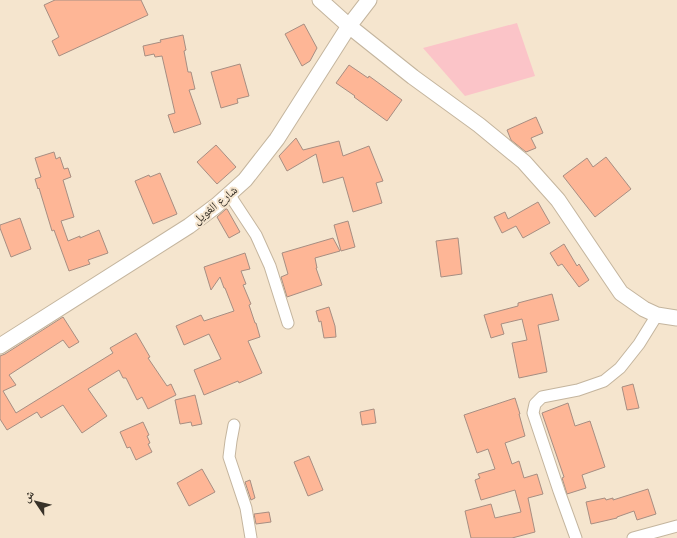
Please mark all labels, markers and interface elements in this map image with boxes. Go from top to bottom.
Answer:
street label: شارع الغويل [190,183,241,228]
north arrow [16,482,56,522]
text: ش [20,488,38,506]

